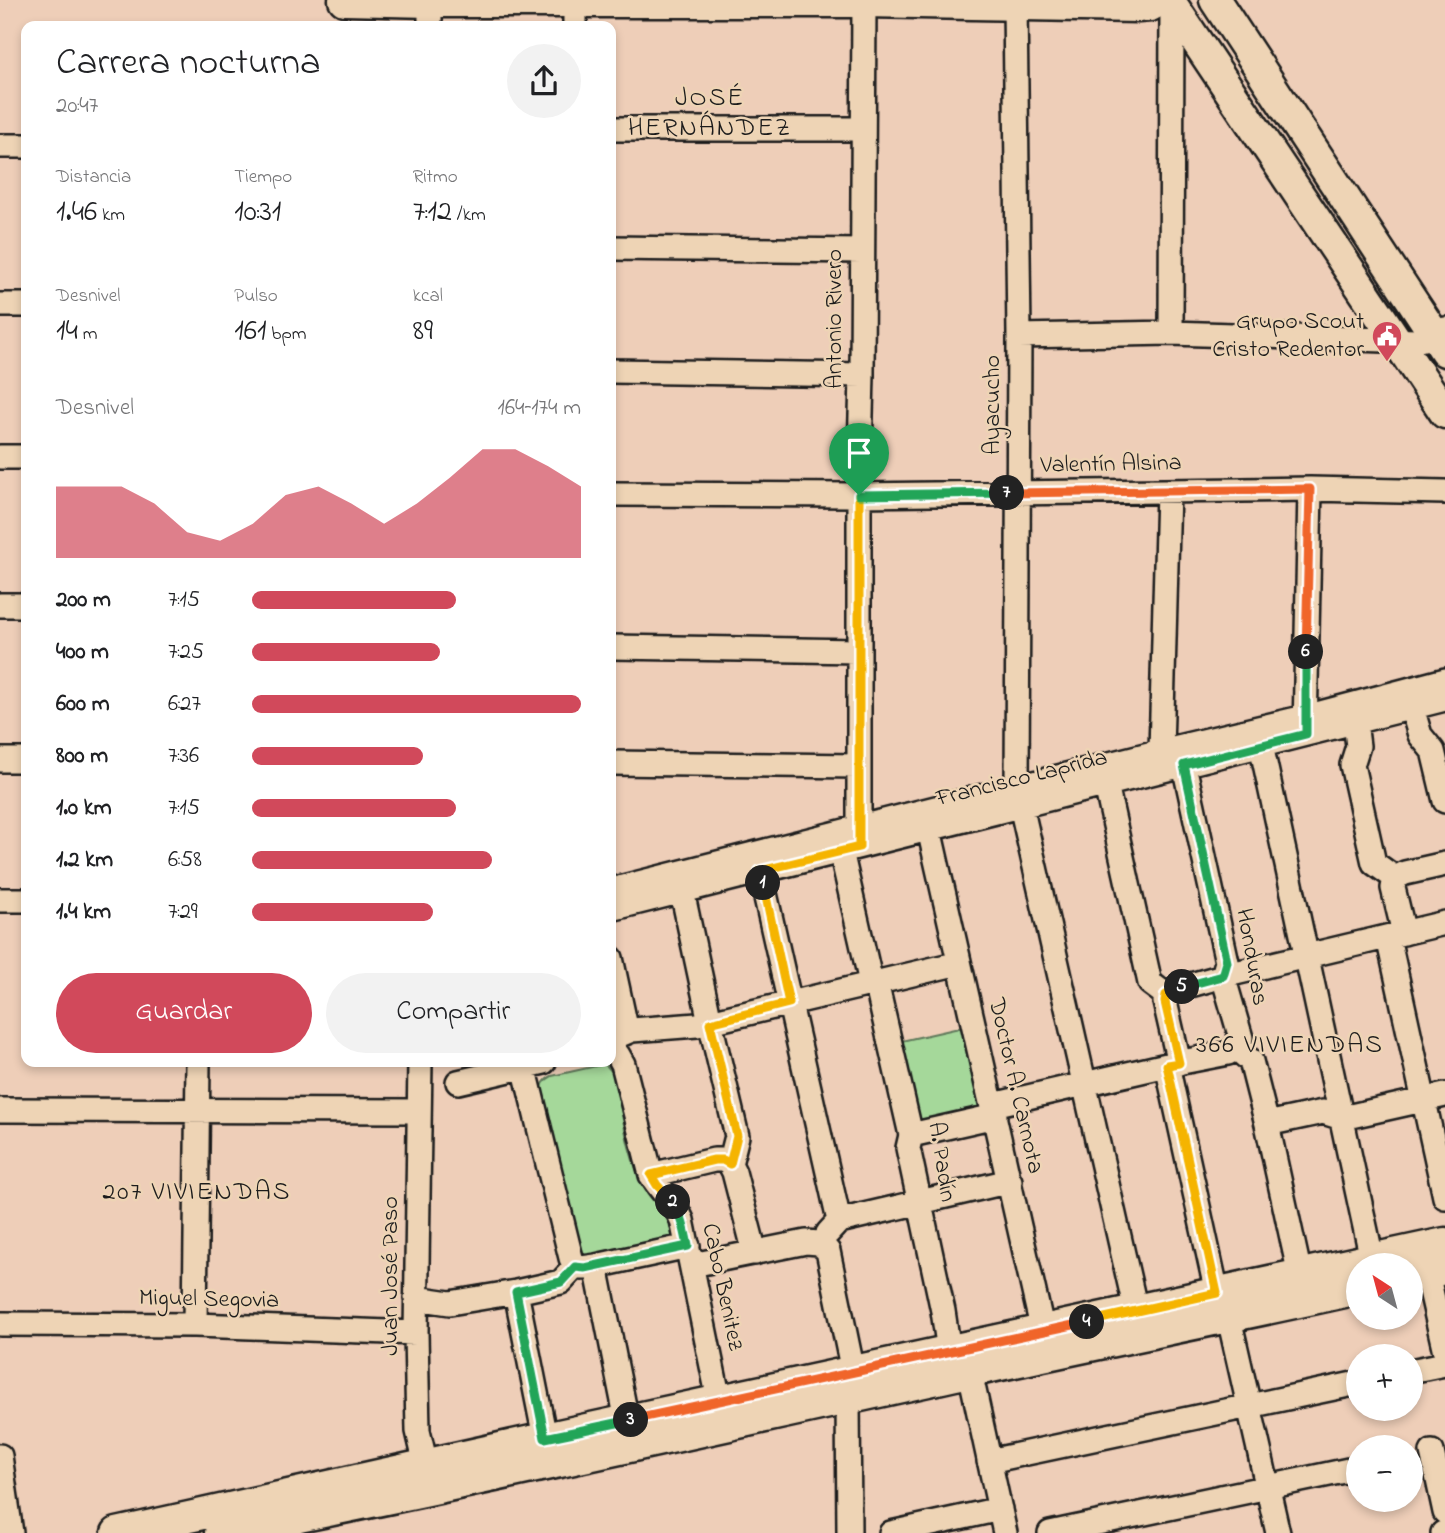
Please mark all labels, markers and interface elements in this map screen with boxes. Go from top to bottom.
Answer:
text: Carrera nocturna [56,36,321,92]
button: share [507,44,581,118]
district label: JOSÉ HERNÁNDEZ [628,80,792,148]
text: 20:47 [56,90,98,123]
text: Distancia [56,164,131,191]
text: Tiempo [234,164,292,191]
text: Ritmo [413,164,458,191]
text: 1.46 [56,191,97,235]
text: 10:31 [234,191,281,235]
text: 7:12 [413,191,452,235]
text: km [97,202,125,229]
text: /km [452,202,486,229]
street label: Antonio Rivero [818,249,853,389]
text: Desnivel [56,283,121,310]
text: Pulso [234,283,278,310]
text: kcal [413,283,443,310]
place label: Grupo Scout Cristo Redentor [1212,305,1365,368]
text: 14 [56,310,78,354]
text: 161 [234,310,267,354]
text: 89 [413,310,433,354]
public building icon: Grupo Scout Cristo Redentor [1370,319,1404,363]
text: m [78,321,97,348]
text: bpm [267,321,306,348]
street label: Ayacucho [976,355,1012,455]
text: Desnivel [56,392,134,425]
text: 164–174 m [498,392,581,425]
pin [829,423,889,495]
icon: arrive [840,434,878,472]
street label: Valentín Alsina [1039,446,1182,484]
pin: 7 [990,476,1024,510]
text: 7 [1003,479,1010,506]
text: 200 m [56,584,111,617]
text: 7:15 [168,584,200,617]
pin: 6 [1288,634,1324,670]
text: 400 m [56,636,109,669]
text: 7:25 [168,636,204,669]
text: 6 [1301,638,1310,665]
text: 600 m [56,688,110,721]
text: 6:27 [168,688,201,721]
text: 800 m [56,740,108,773]
text: 7:36 [168,740,199,773]
street label: Francisco Laprida [932,741,1111,817]
text: 1.0 km [56,792,112,825]
text: 7:15 [168,792,200,825]
text: 1.2 km [56,844,113,877]
text: 6:58 [168,844,202,877]
pin: 1 [746,866,780,900]
text: 1 [759,869,766,896]
text: 1.4 km [56,896,111,929]
text: 7:29 [168,896,198,929]
street label: Honduras [1225,906,1277,1008]
pin: 5 [1164,970,1200,1004]
button: Guardar [56,973,312,1053]
button: Compartir [326,973,581,1053]
text: 5 [1176,973,1187,1000]
street label: Doctor A. Carnota [978,994,1052,1177]
district label: 366 VIVIENDAS [1196,1027,1384,1065]
street label: A. Padín [917,1119,965,1205]
district label: 207 VIVIENDAS [102,1174,292,1212]
pin: 2 [656,1184,690,1220]
text: 2 [668,1188,677,1215]
street label: Juan José Paso [374,1196,409,1356]
street label: Cabo Benitez [691,1220,753,1355]
north arrow [1346,1253,1423,1330]
map controls [1346,1253,1423,1512]
street label: Miguel Segovia [139,1281,279,1319]
pin: 4 [1070,1304,1104,1340]
text: 4 [1083,1308,1090,1335]
button: + [1346,1344,1423,1421]
pin: 3 [614,1402,648,1438]
text: 3 [627,1406,634,1433]
button: − [1346,1435,1423,1512]

